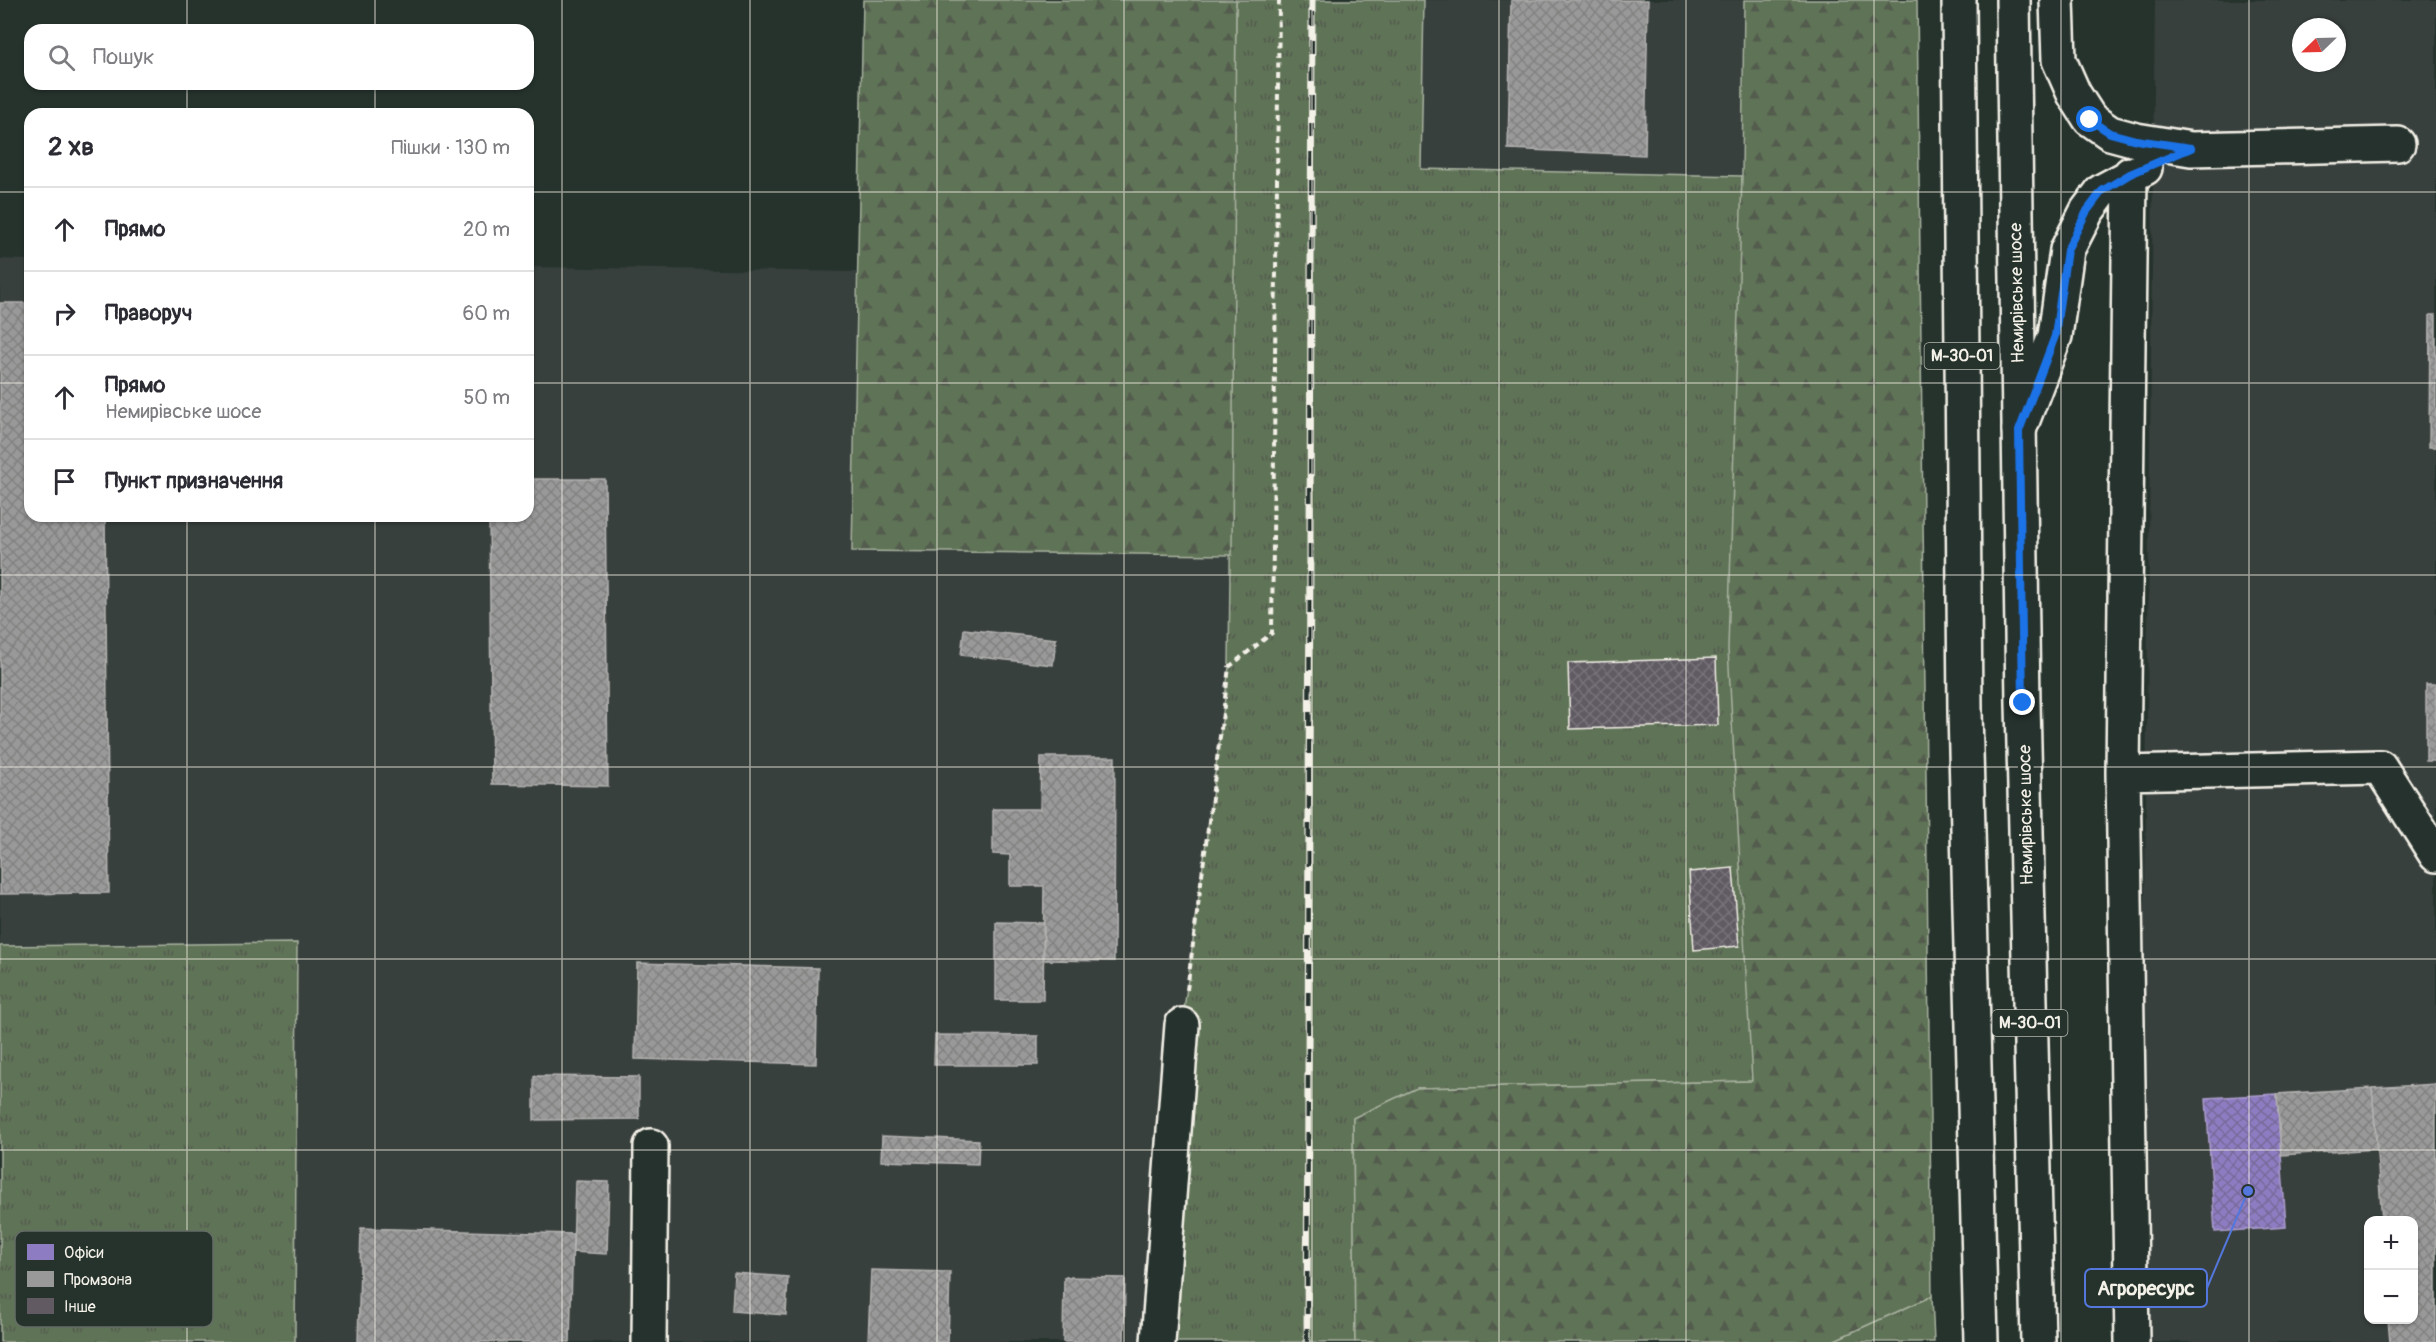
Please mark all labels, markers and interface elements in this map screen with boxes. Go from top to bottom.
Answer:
north arrow [2292,18,2346,72]
search box [24,24,534,90]
icon: search [45,41,78,74]
text: Пошук [93,43,154,71]
route start [2076,106,2102,132]
text: 2 хв [48,131,94,163]
text: Пішки · 130 m [391,135,510,160]
icon: ahead [48,213,81,246]
text: Прямо [105,215,165,243]
text: 20 m [463,217,510,242]
street label: Немирівське шосе [2004,222,2030,364]
icon: right [48,297,81,330]
text: Праворуч [105,299,192,327]
text: 60 m [463,301,510,326]
road number: М-30-01 [1924,343,2000,369]
text: Прямо [105,371,165,399]
icon: ahead [48,381,81,414]
text: 50 m [463,385,510,410]
text: Немирівське шосе [105,399,261,424]
icon: arrive [48,465,81,498]
text: Пункт призначення [105,467,283,495]
route end [2009,689,2035,715]
street label: Немирівське шосе [2013,744,2039,886]
road number: М-30-01 [1992,1010,2068,1036]
map controls [2364,1216,2418,1324]
button: + [2364,1216,2418,1270]
legend [15,1231,213,1327]
text: Офіси [64,1243,104,1263]
callout: Агроресурс [2085,1269,2207,1307]
text: Промзона [64,1270,132,1290]
button: − [2364,1270,2418,1324]
text: Агроресурс [2097,1276,2195,1301]
text: Інше [64,1297,96,1317]

